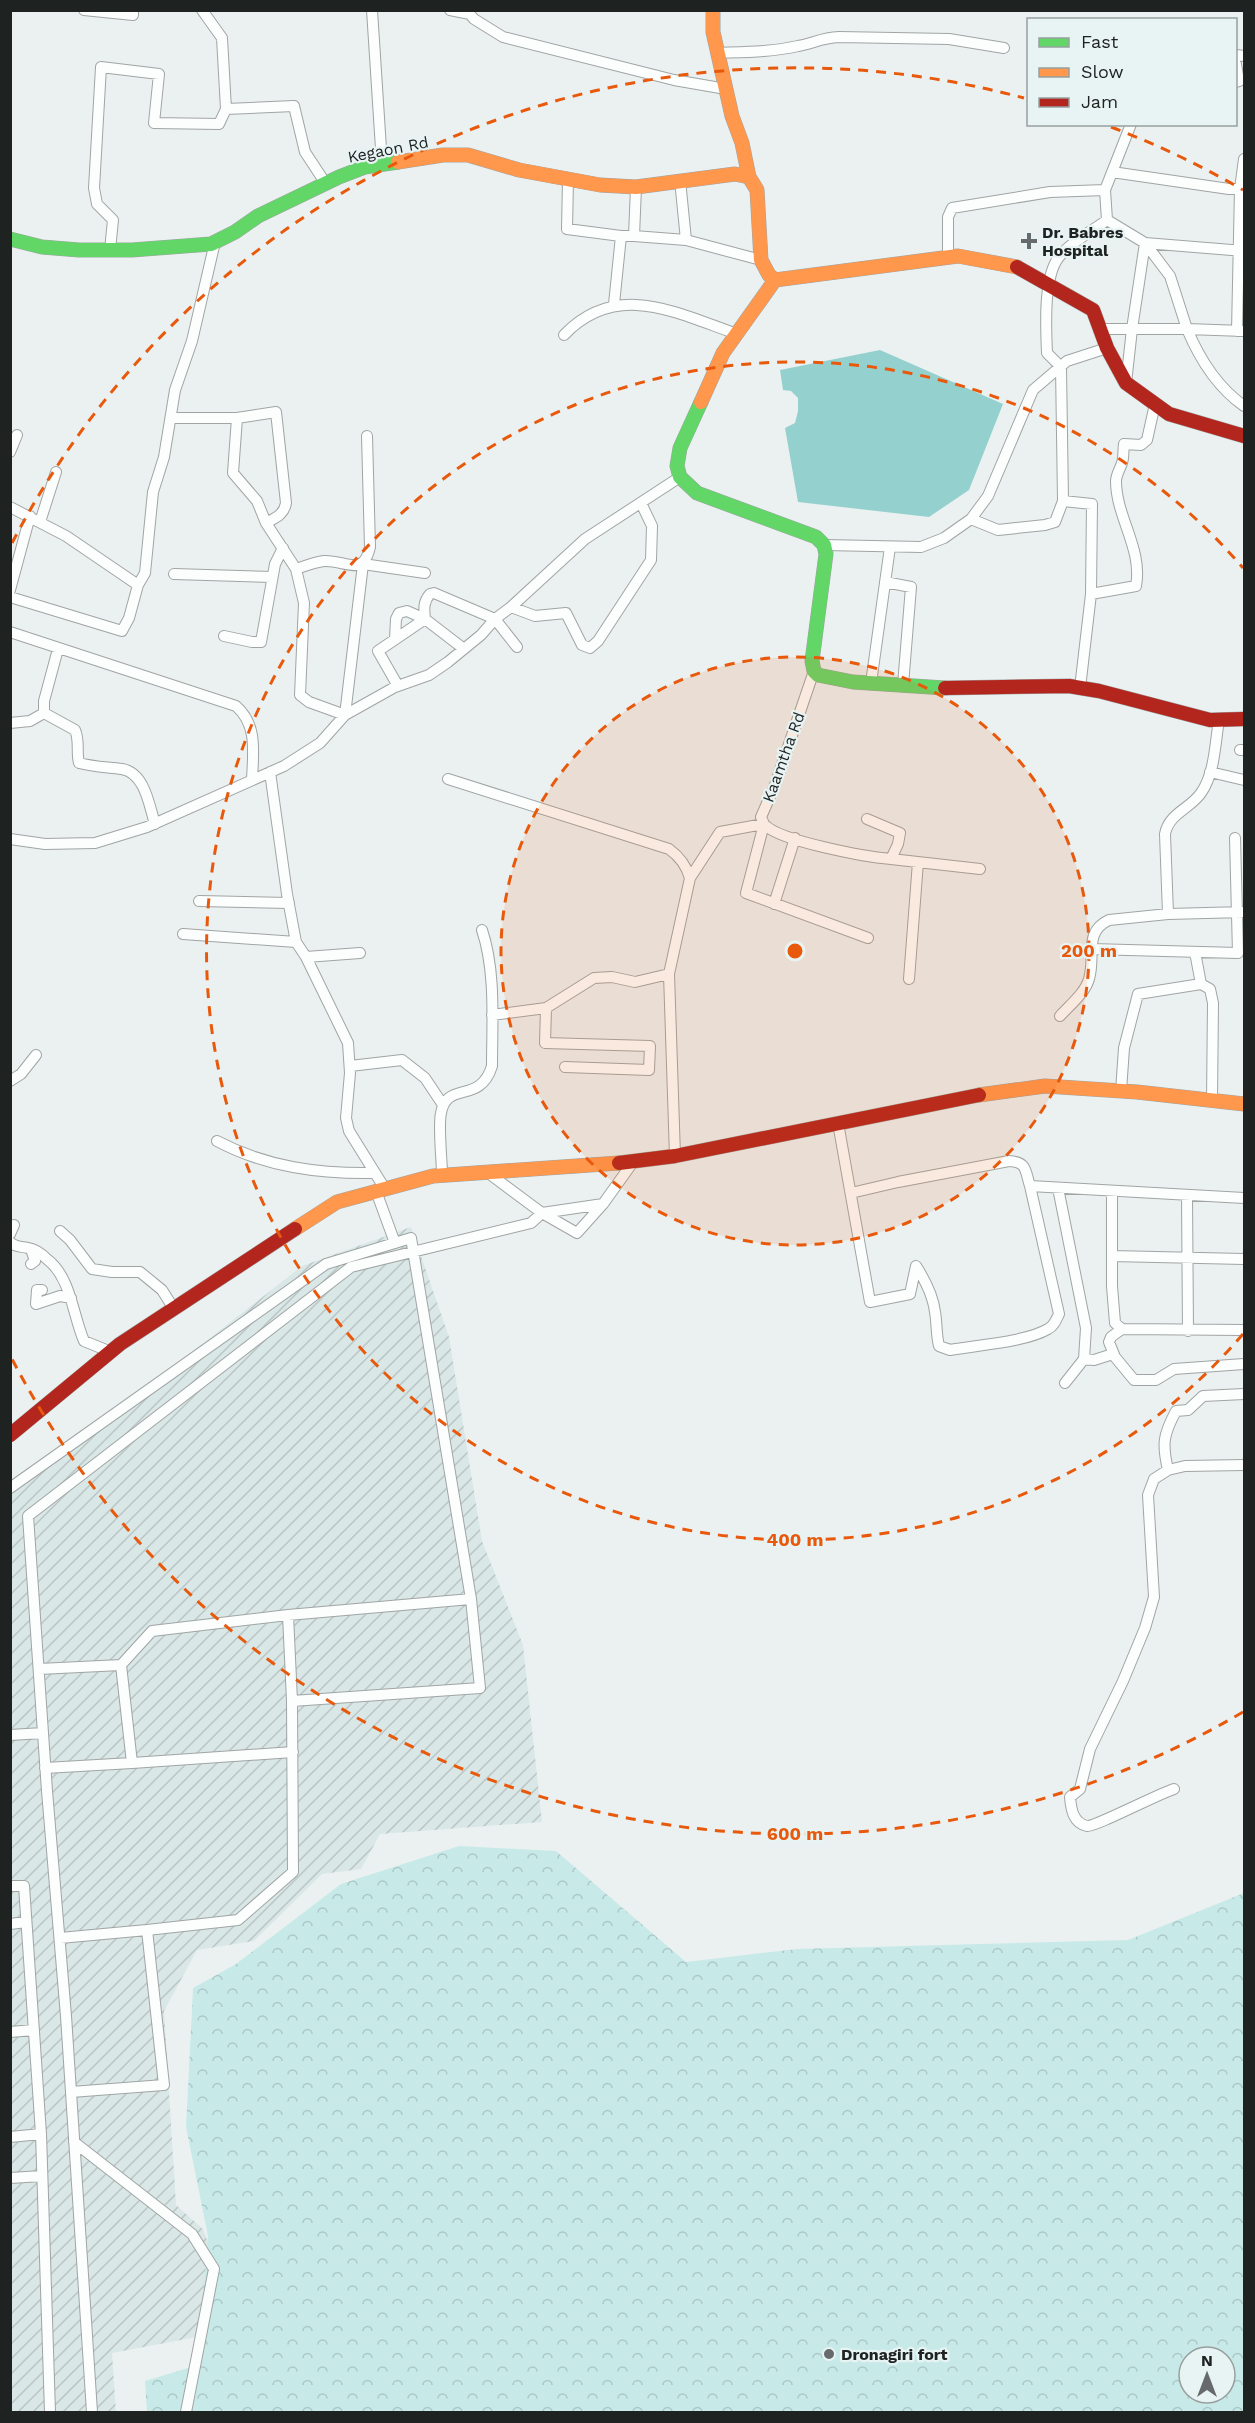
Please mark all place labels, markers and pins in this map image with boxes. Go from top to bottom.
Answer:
place label: Dr. Babres Hospital [1042,223,1124,260]
marker: Dr. Babres Hospital [1020,232,1038,250]
centre of rings [785,941,805,961]
place label: Dronagiri fort [841,2345,948,2364]
marker: Dronagiri fort [822,2347,836,2361]

